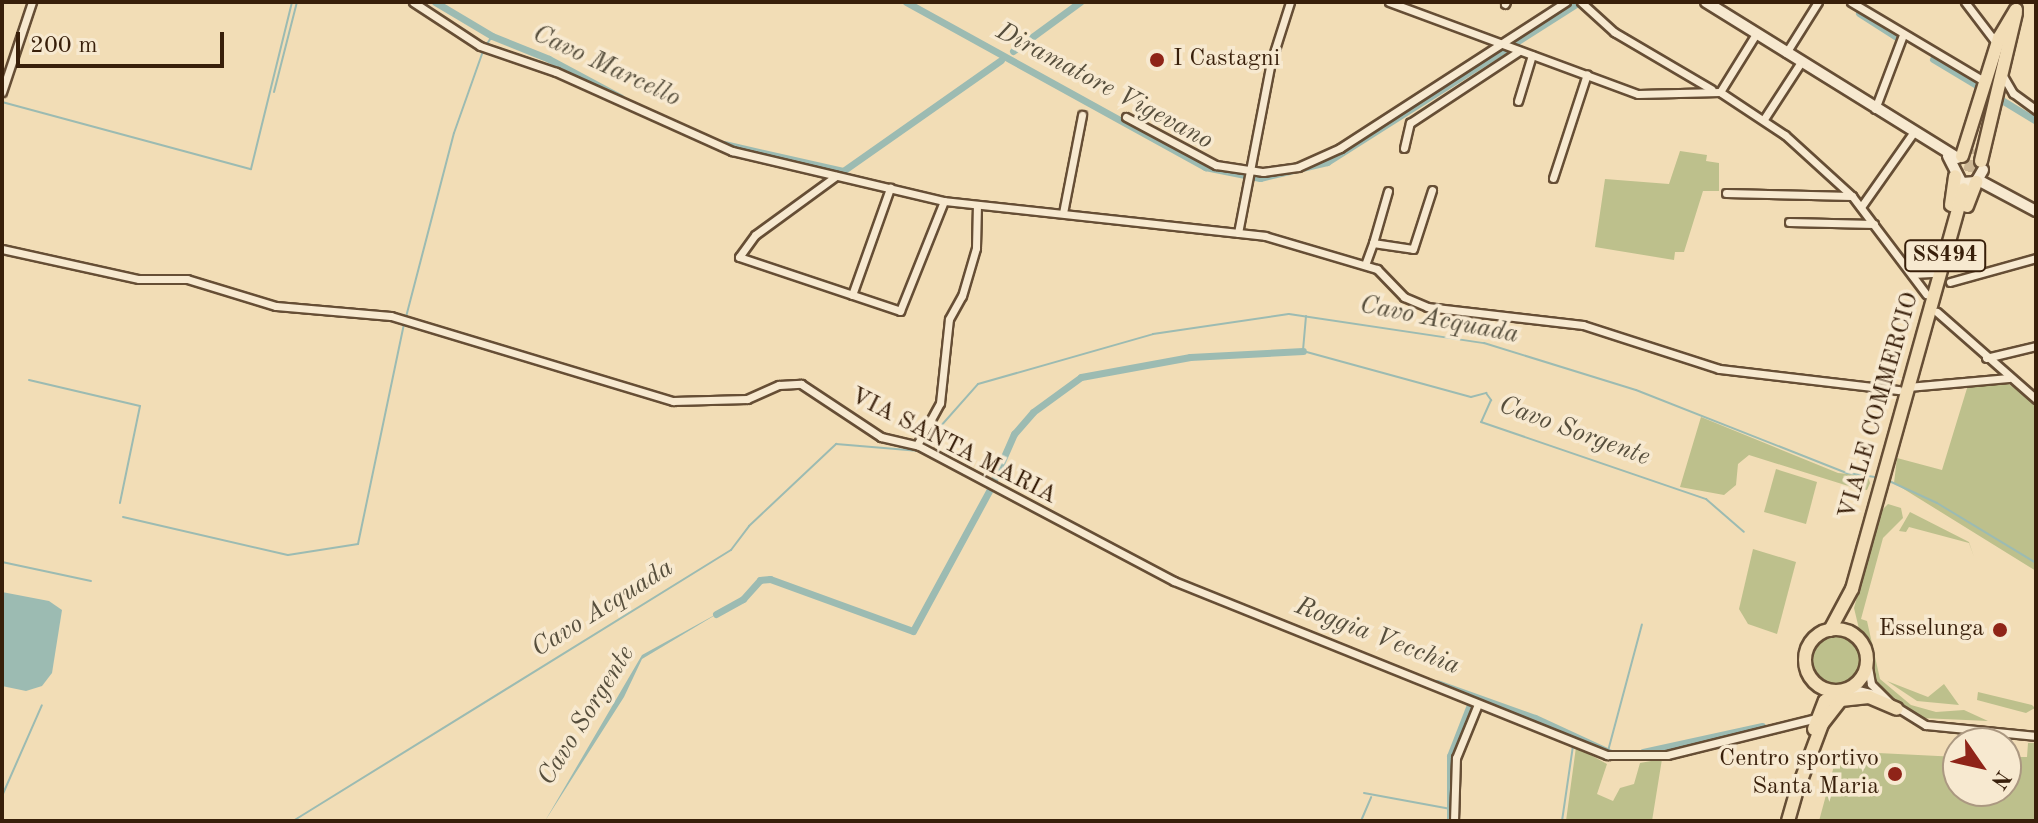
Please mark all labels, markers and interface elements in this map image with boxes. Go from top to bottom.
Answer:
scale bar [20,16,228,66]
water label: Diramatore Vigevano [990,17,1218,157]
water label: Cavo Marcello [527,19,685,115]
text: 200 m [30,34,98,58]
place label: I Castagni [1173,46,1280,74]
marker: I Castagni [1148,51,1166,69]
road number: SS494 [1903,238,1987,274]
street label: VIALE COMMERCIO [1834,289,1926,523]
water label: Cavo Acquada [1357,290,1521,352]
street label: VIA SANTA MARIA [845,382,1061,512]
water label: Cavo Sorgente [1494,390,1654,474]
water label: Cavo Acquada [526,553,680,665]
water label: Roggia Vecchia [1290,591,1464,683]
place label: Esselunga [1878,616,1984,644]
marker: Esselunga [1991,621,2009,639]
water label: Cavo Sorgente [532,640,642,792]
north arrow [1942,727,2022,807]
place label: Centro sportivo Santa Maria [1719,746,1879,802]
marker: Centro sportivo Santa Maria [1886,765,1904,783]
text: N [1986,766,2014,792]

